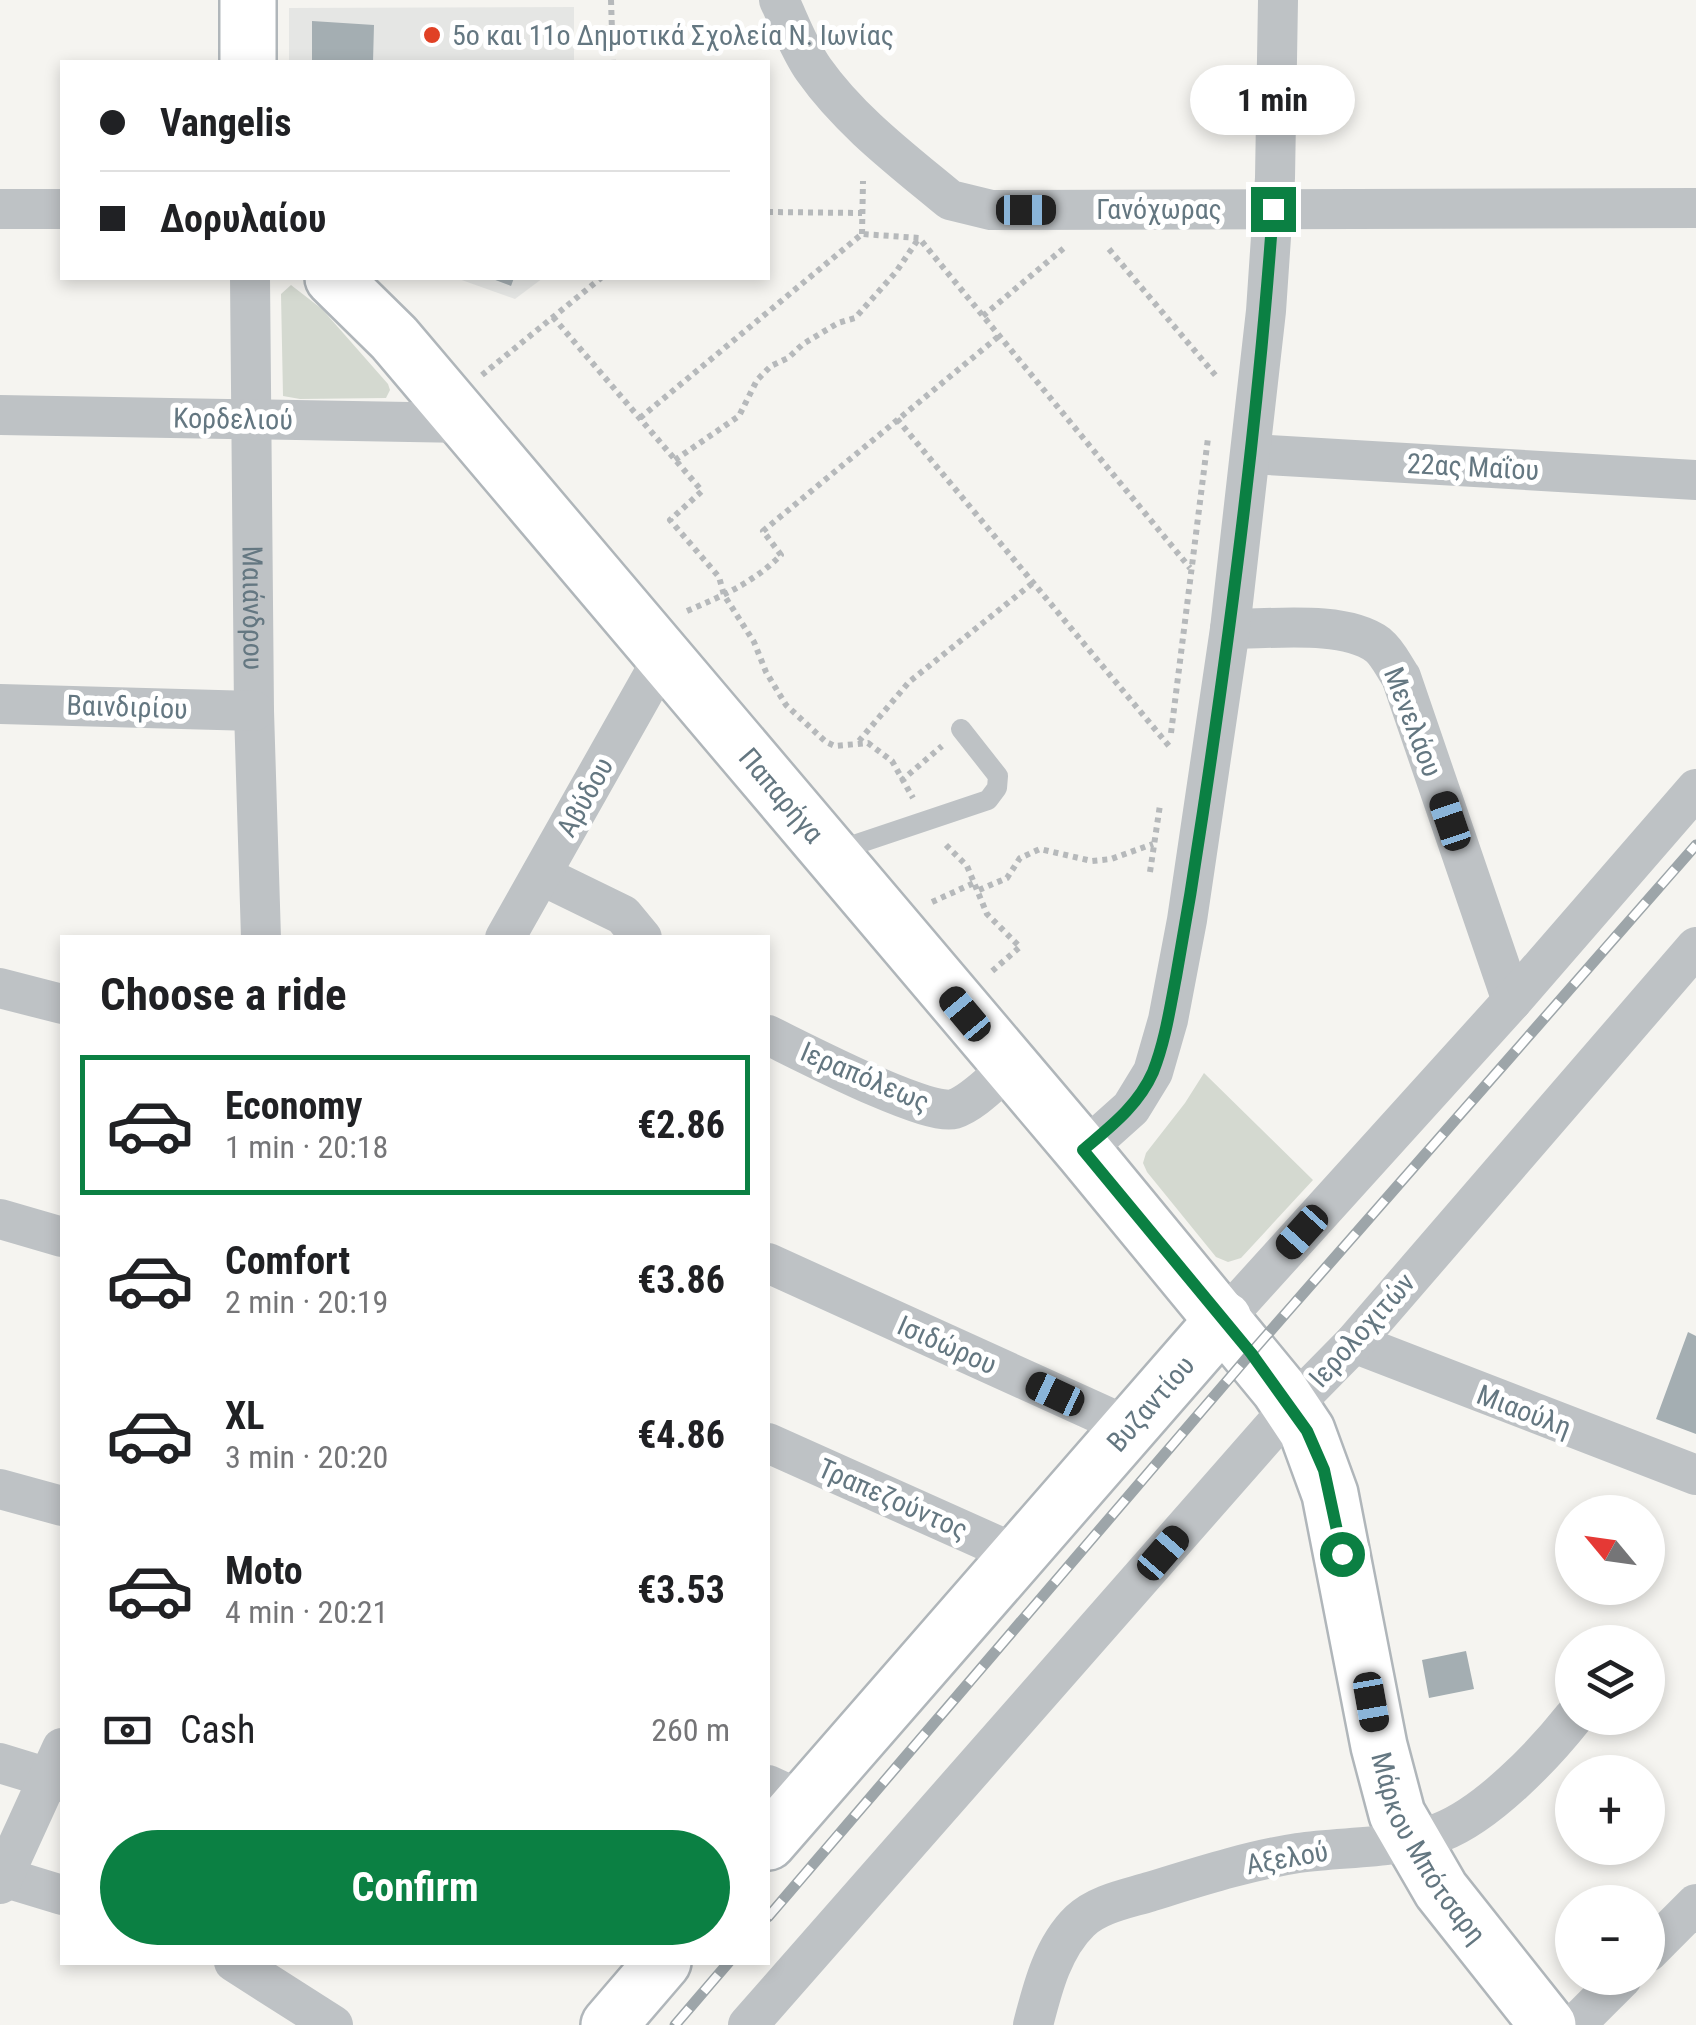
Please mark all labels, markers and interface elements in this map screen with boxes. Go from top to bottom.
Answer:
place label: 5ο και 11ο Δημοτικά Σχολεία Ν. Ιωνίας [452,19,894,52]
marker: 5ο και 11ο Δημοτικά Σχολεία Ν. Ιωνίας [421,24,443,46]
callout: 1 min [1190,64,1356,134]
text: 1 min [1237,81,1308,119]
text: Vangelis [160,101,291,145]
route end [1251,187,1296,232]
street label: Γανόχωρας [1096,193,1222,226]
car [996,195,1056,225]
text: Δορυλαίου [160,197,326,241]
street label: Κορδελιού [173,401,293,437]
street label: 22ας Μαΐου [1406,447,1540,487]
street label: Μαιάνδρου [236,546,270,670]
street label: Μενελάου [1377,663,1449,781]
street label: Βαινδιρίου [66,688,188,726]
street label: Παπαρήγα [732,741,831,849]
street label: Αβύδου [550,752,620,842]
car [1426,788,1474,854]
text: Choose a ride [100,968,347,1021]
car [934,981,996,1047]
street label: Ιεραπόλεως [796,1035,934,1119]
icon: car [105,1080,195,1170]
text: Economy [225,1084,362,1128]
text: €2.86 [637,1103,725,1147]
text: 1 min · 20:18 [225,1128,388,1166]
car [1271,1200,1333,1264]
icon: car [105,1235,195,1325]
text: Comfort [225,1239,350,1283]
text: €3.86 [637,1258,725,1302]
street label: Ιερολοχιτών [1302,1266,1422,1394]
text: 2 min · 20:19 [225,1283,388,1321]
street label: Ισιδώρου [892,1309,1002,1381]
street label: Βυζαντίου [1100,1349,1201,1458]
car [1021,1368,1089,1420]
street label: Μιαούλη [1472,1378,1576,1444]
icon: car [105,1390,195,1480]
text: XL [225,1394,264,1438]
text: €4.86 [637,1413,725,1457]
text: 3 min · 20:20 [225,1438,388,1476]
street label: Τραπεζούντος [813,1451,973,1547]
north arrow [1555,1495,1665,1605]
map controls [1555,1495,1665,1995]
car [1132,1521,1194,1585]
route start [1320,1532,1365,1577]
icon: car [105,1545,195,1635]
text: Moto [225,1549,303,1593]
text: €3.53 [637,1568,725,1612]
text: 4 min · 20:21 [225,1593,388,1631]
button: layers [1555,1625,1665,1735]
car [1351,1670,1391,1734]
icon: cash [100,1703,155,1758]
text: Cash [180,1708,255,1752]
text: 260 m [651,1711,730,1749]
street label: Μάρκου Μπότσαρη [1365,1748,1493,1950]
button: + [1555,1755,1665,1865]
button: Confirm [100,1830,730,1945]
street label: Αξελού [1243,1835,1331,1881]
button: − [1555,1885,1665,1995]

